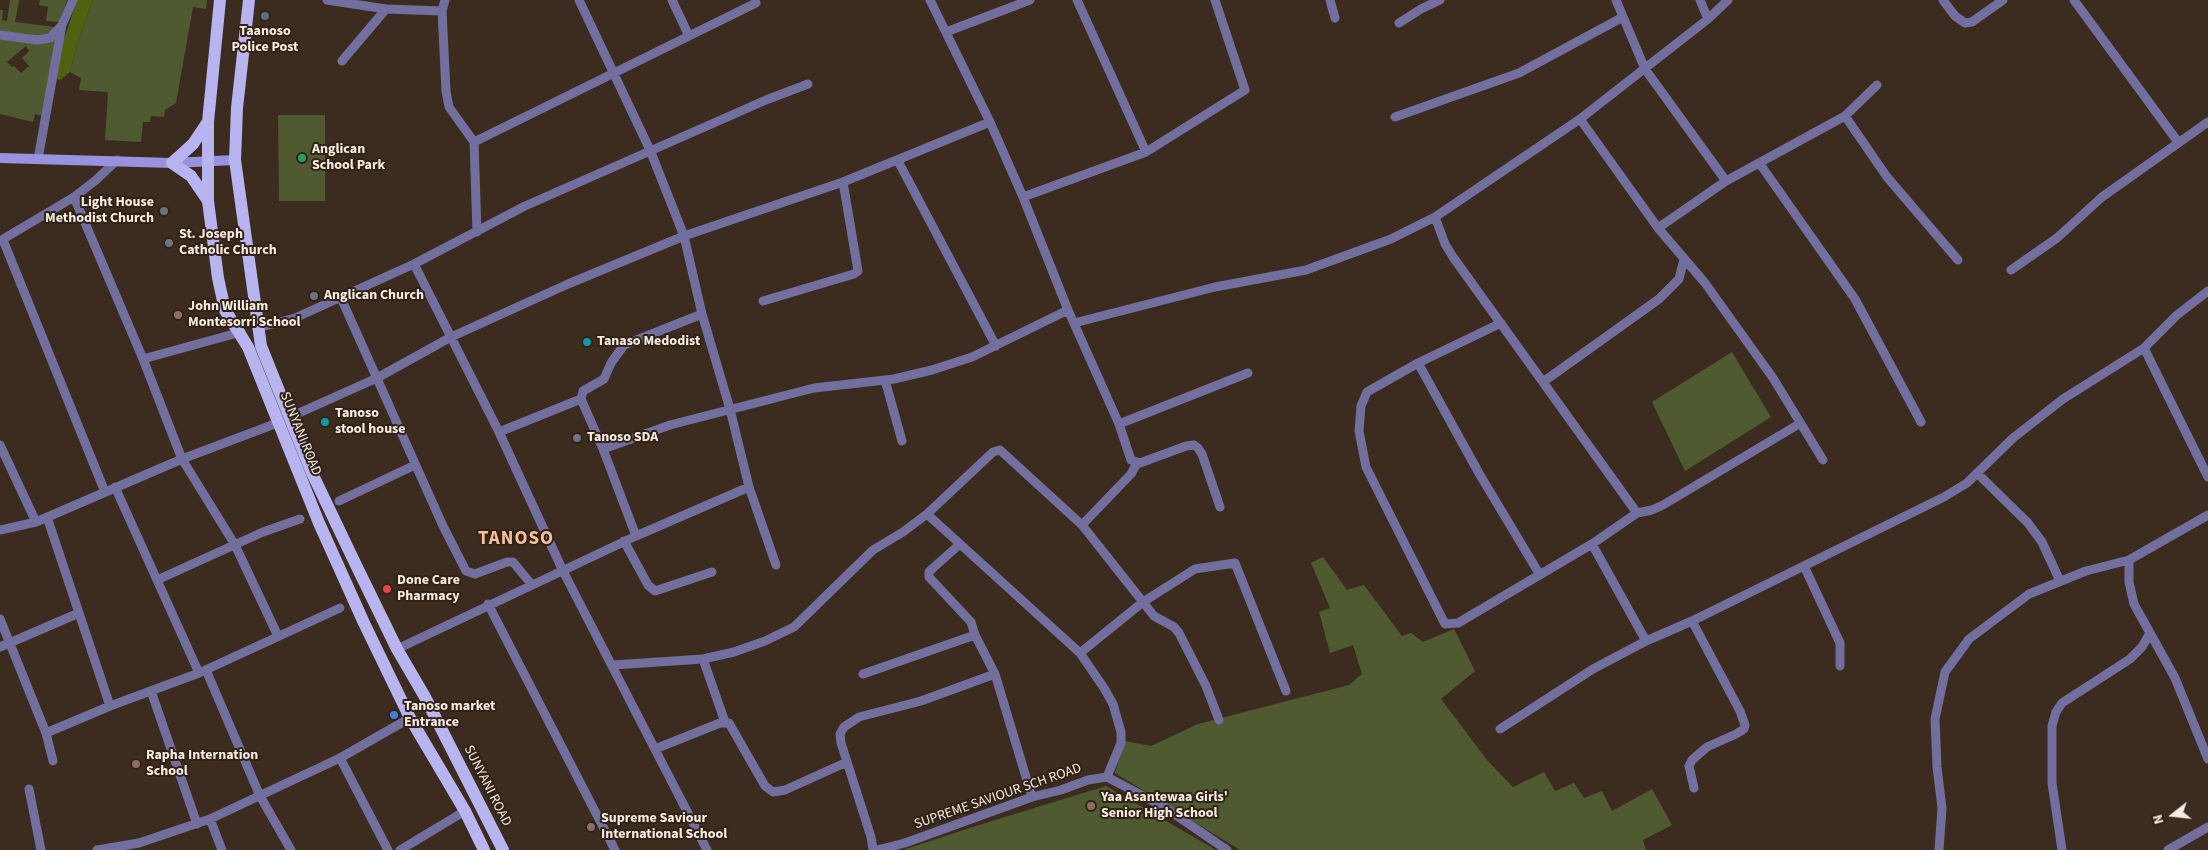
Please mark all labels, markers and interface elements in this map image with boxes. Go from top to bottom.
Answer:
marker: Taanoso Police Post [259,10,271,22]
place label: Taanoso Police Post [232,24,298,56]
place label: Anglican School Park [312,142,385,174]
marker: Anglican School Park [296,152,308,164]
place label: Light House Methodist Church [45,195,154,228]
marker: Light House Methodist Church [158,205,170,217]
place label: St. Joseph Catholic Church [179,227,277,260]
marker: St. Joseph Catholic Church [163,237,175,249]
place label: Anglican Church [324,288,424,304]
marker: Anglican Church [308,290,320,302]
place label: John William Montesorri School [188,299,300,332]
marker: John William Montesorri School [172,309,184,321]
place label: Tanaso Medodist [597,334,700,350]
marker: Tanaso Medodist [581,336,593,348]
street label: SUNYANI ROAD [276,390,324,478]
place label: Tanoso stool house [335,406,406,438]
marker: Tanoso stool house [319,416,331,428]
place label: Tanoso SDA [587,430,658,446]
marker: Tanoso SDA [571,432,583,444]
district label: TANOSO [477,529,555,551]
place label: Done Care Pharmacy [397,573,460,606]
marker: Done Care Pharmacy [381,583,393,595]
place label: Tanoso market Entrance [404,699,495,732]
marker: Tanoso market Entrance [388,709,400,721]
street label: SUNYANI ROAD [459,743,515,829]
place label: Rapha Internation School [146,748,258,780]
marker: Rapha Internation School [130,758,142,770]
street label: SUPREME SAVIOUR SCH ROAD [912,760,1084,834]
place label: Yaa Asantewaa Girls' Senior High School [1101,790,1228,822]
north arrow [2148,790,2198,840]
marker: Yaa Asantewaa Girls' Senior High School [1085,800,1097,812]
place label: Supreme Saviour International School [601,811,727,844]
text: N [2148,812,2169,826]
marker: Supreme Saviour International School [585,821,597,833]

